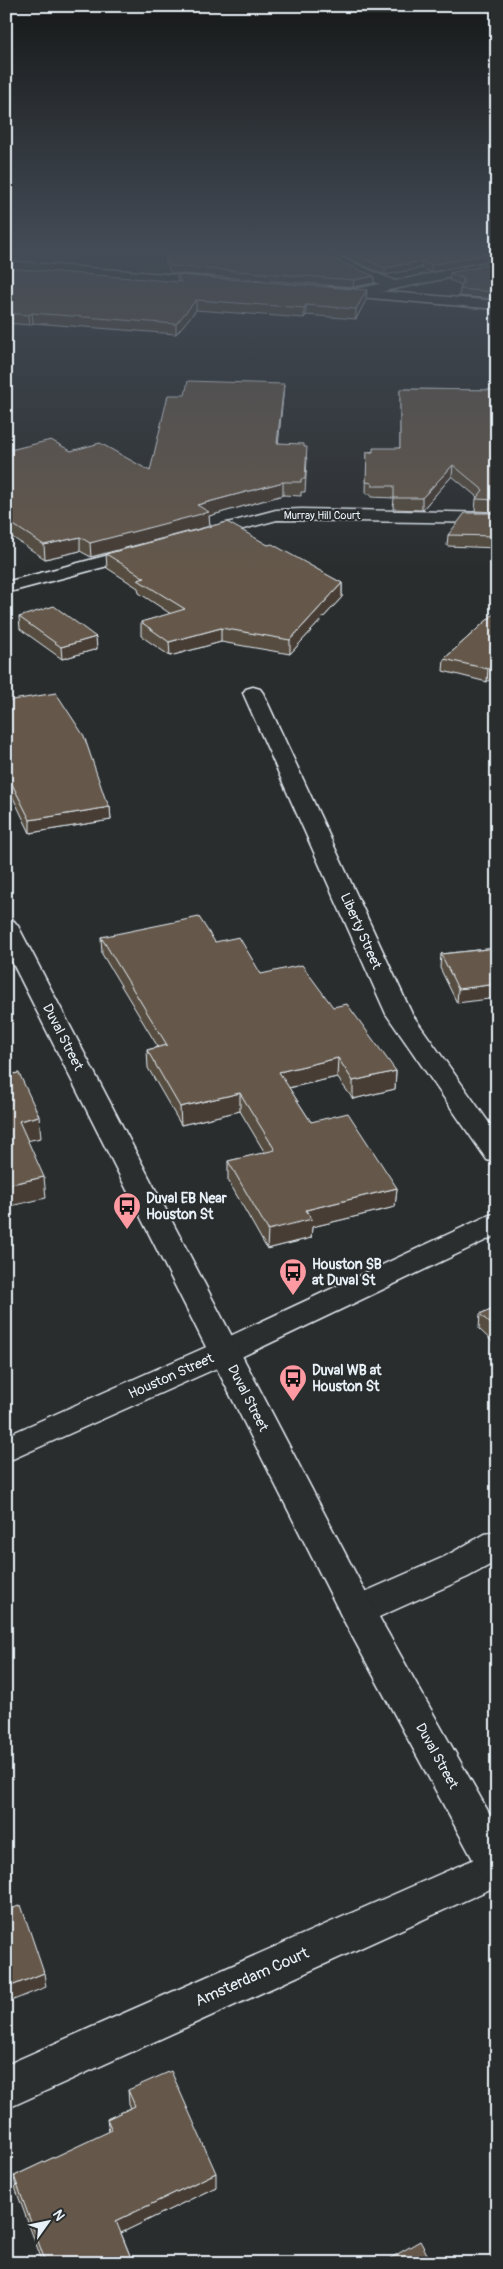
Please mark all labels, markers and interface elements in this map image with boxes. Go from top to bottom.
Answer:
street label: Murray Hill Court [284,509,361,522]
street label: Liberty Street [337,890,386,972]
street label: Duval Street [39,1001,87,1074]
place label: Duval EB Near Houston St [146,1190,228,1223]
bus stop icon: Duval EB Near Houston St [112,1191,142,1230]
place label: Houston SB at Duval St [312,1256,382,1289]
bus stop icon: Houston SB at Duval St [278,1257,308,1296]
street label: Houston Street [126,1349,217,1402]
street label: Duval Street [224,1362,272,1435]
place label: Duval WB at Houston St [312,1362,382,1395]
bus stop icon: Duval WB at Houston St [278,1363,308,1402]
street label: Duval Street [412,1720,462,1792]
street label: Amsterdam Court [192,1943,313,2011]
north arrow [22,2196,72,2246]
text: N [49,2207,68,2224]

